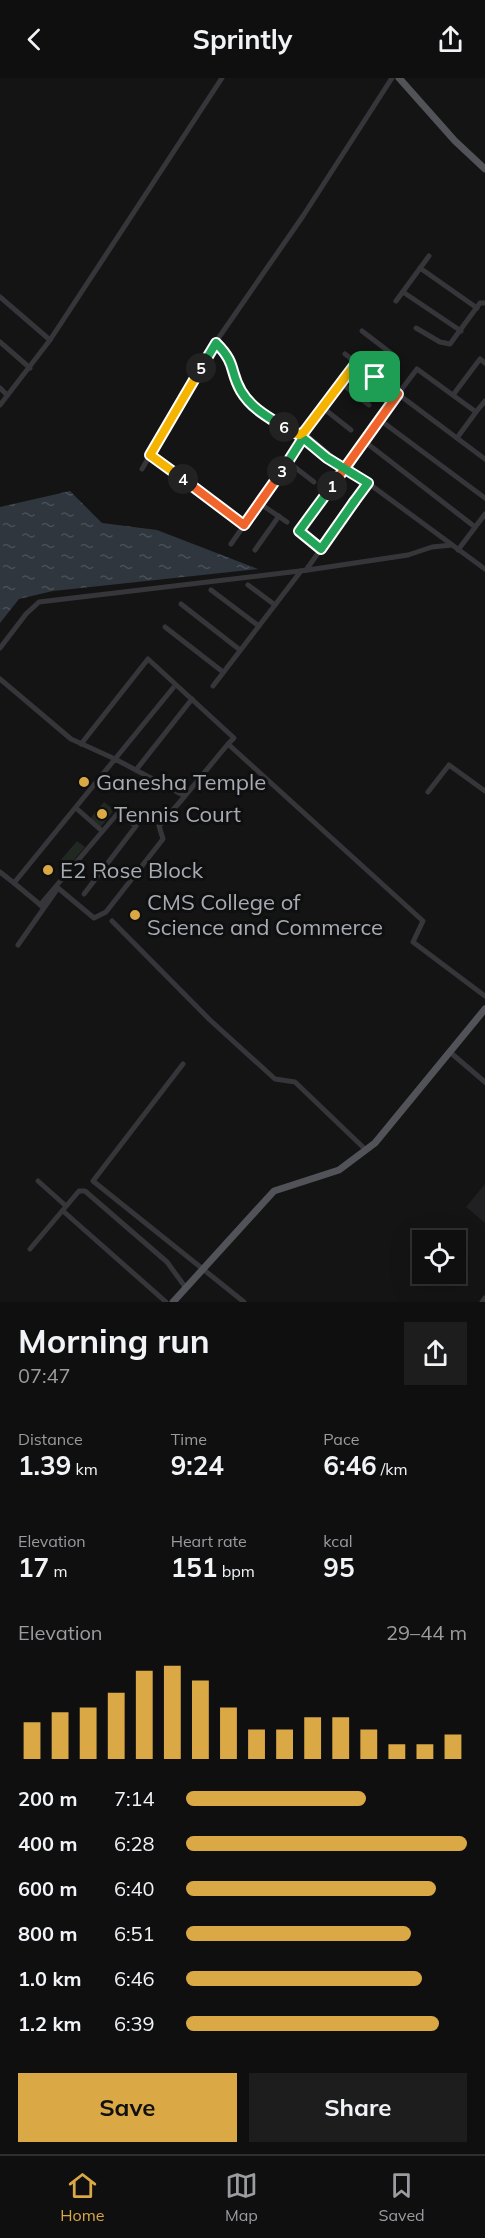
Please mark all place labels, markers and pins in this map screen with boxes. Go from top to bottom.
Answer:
pin [349,351,400,402]
pin: 5 [186,353,216,383]
pin: 6 [269,412,299,442]
pin: 3 [267,456,297,486]
pin: 4 [168,464,198,494]
pin: 1 [317,471,347,501]
place label: Ganesha Temple [96,768,266,796]
marker: Ganesha Temple [77,775,91,789]
place label: Tennis Court [114,800,241,828]
marker: Tennis Court [95,807,109,821]
place label: E2 Rose Block [60,856,204,884]
marker: E2 Rose Block [41,863,55,877]
place label: CMS College of Science and Commerce [147,888,383,941]
marker: CMS College of Science and Commerce [128,908,142,922]

